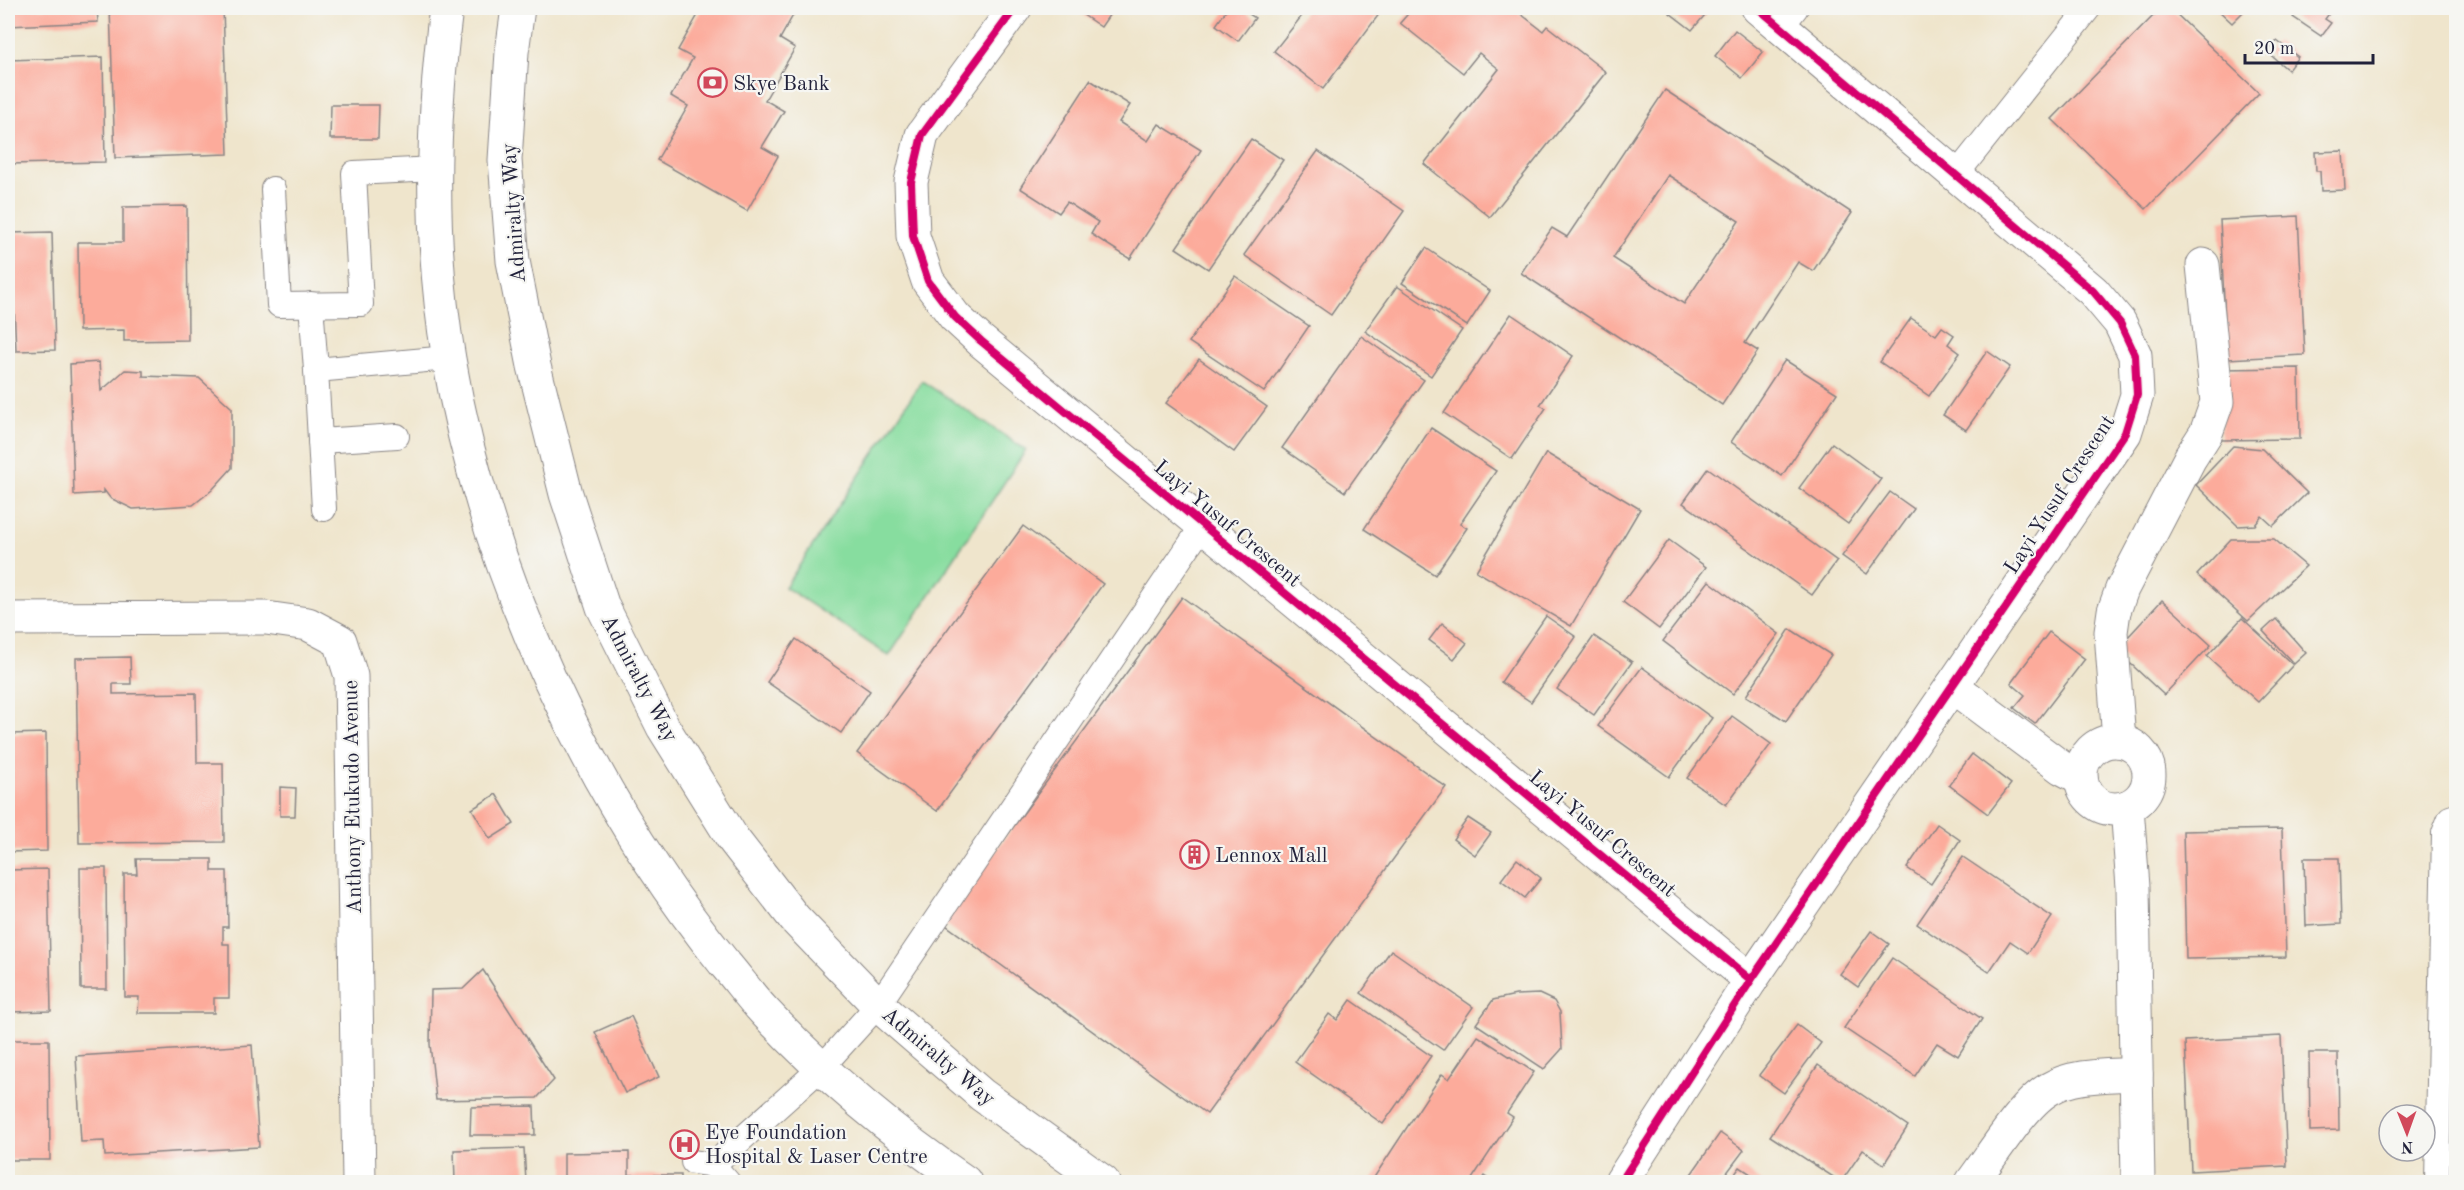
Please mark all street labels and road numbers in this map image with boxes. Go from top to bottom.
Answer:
street label: Admiralty Way [499,142,530,284]
street label: Layi Yusuf Crescent [2001,412,2119,578]
street label: Layi Yusuf Crescent [1150,457,1305,592]
street label: Admiralty Way [596,612,681,746]
street label: Anthony Etukudo Avenue [341,680,366,914]
street label: Layi Yusuf Crescent [1525,767,1680,902]
street label: Admiralty Way [878,1004,999,1110]

